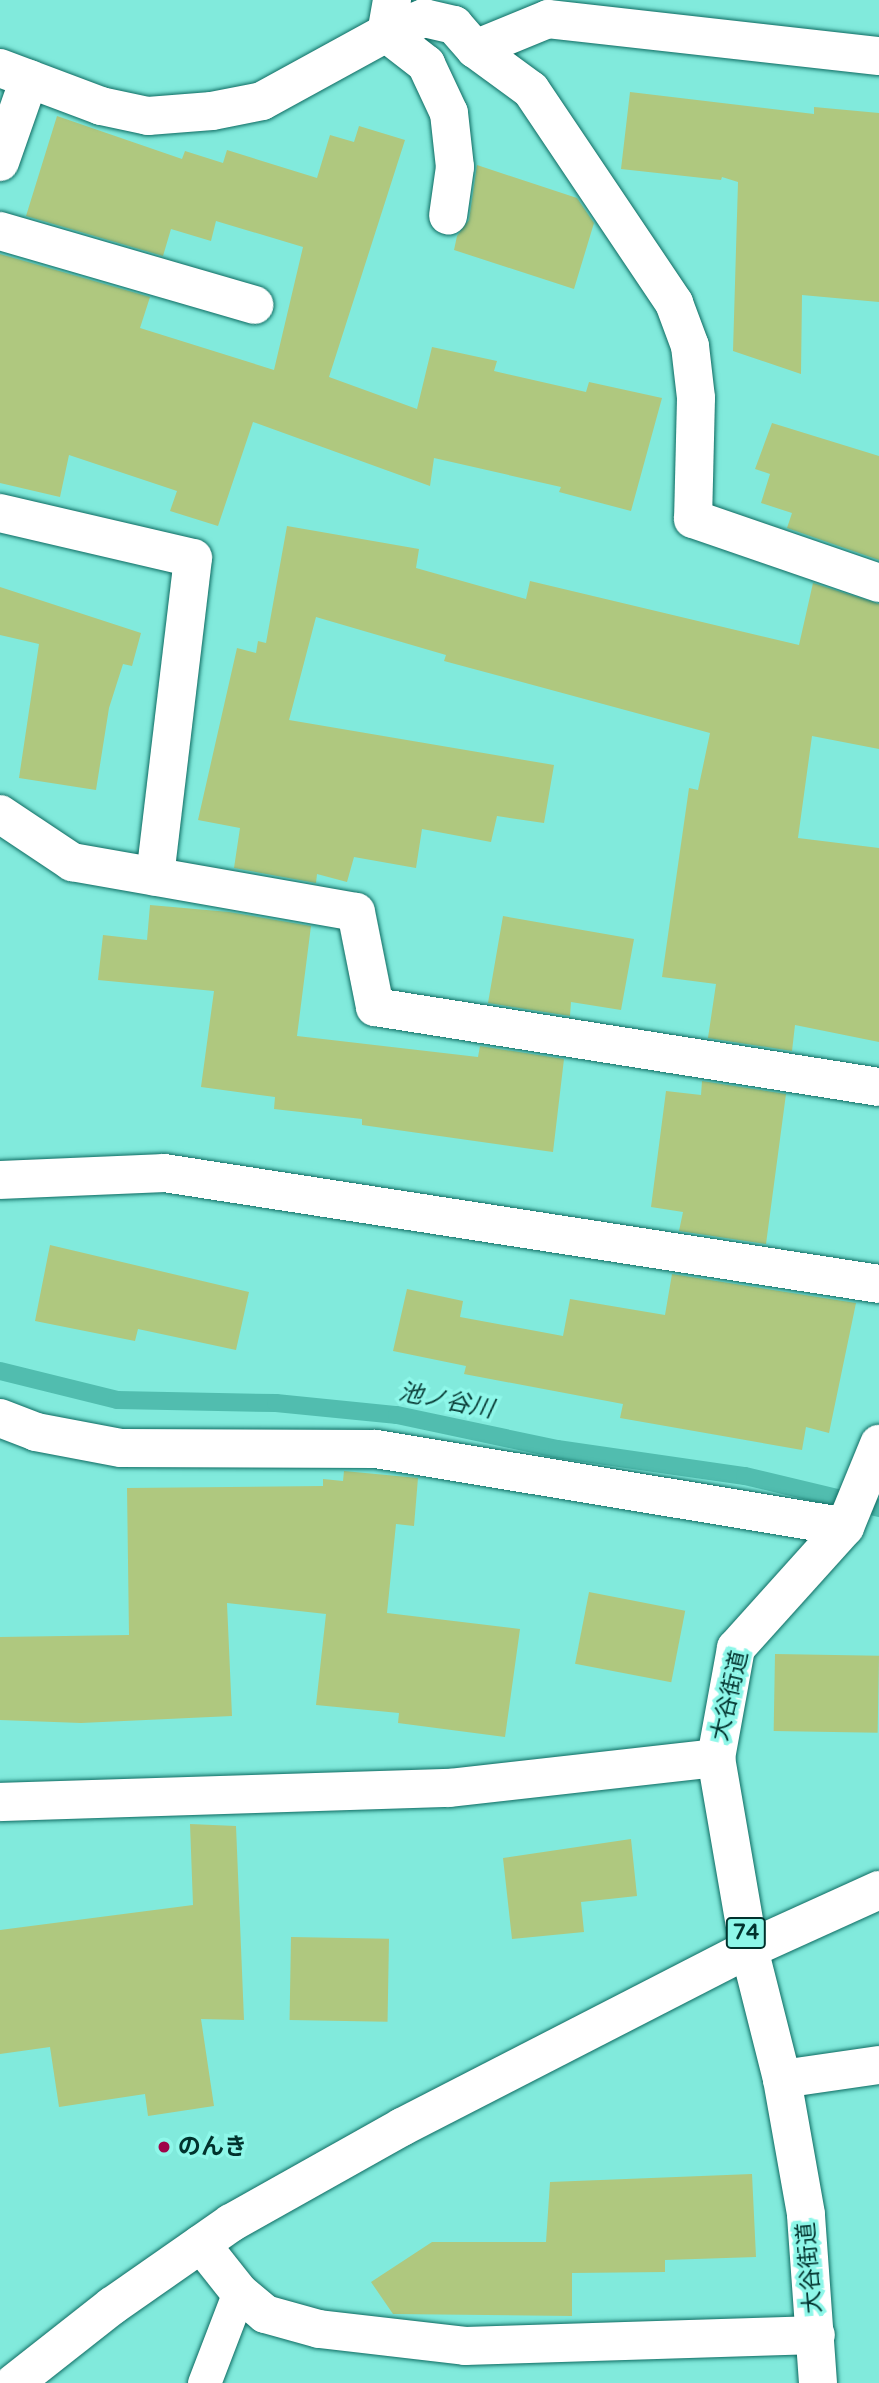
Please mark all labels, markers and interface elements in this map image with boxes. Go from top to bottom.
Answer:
water label: 池ノ谷川 [396,1378,496,1424]
street label: 大谷街道 [706,1648,754,1744]
road number: 74 [725,1916,767,1951]
place label: のんき [178,2133,247,2161]
marker: のんき [156,2139,172,2155]
street label: 大谷街道 [792,2221,828,2315]

